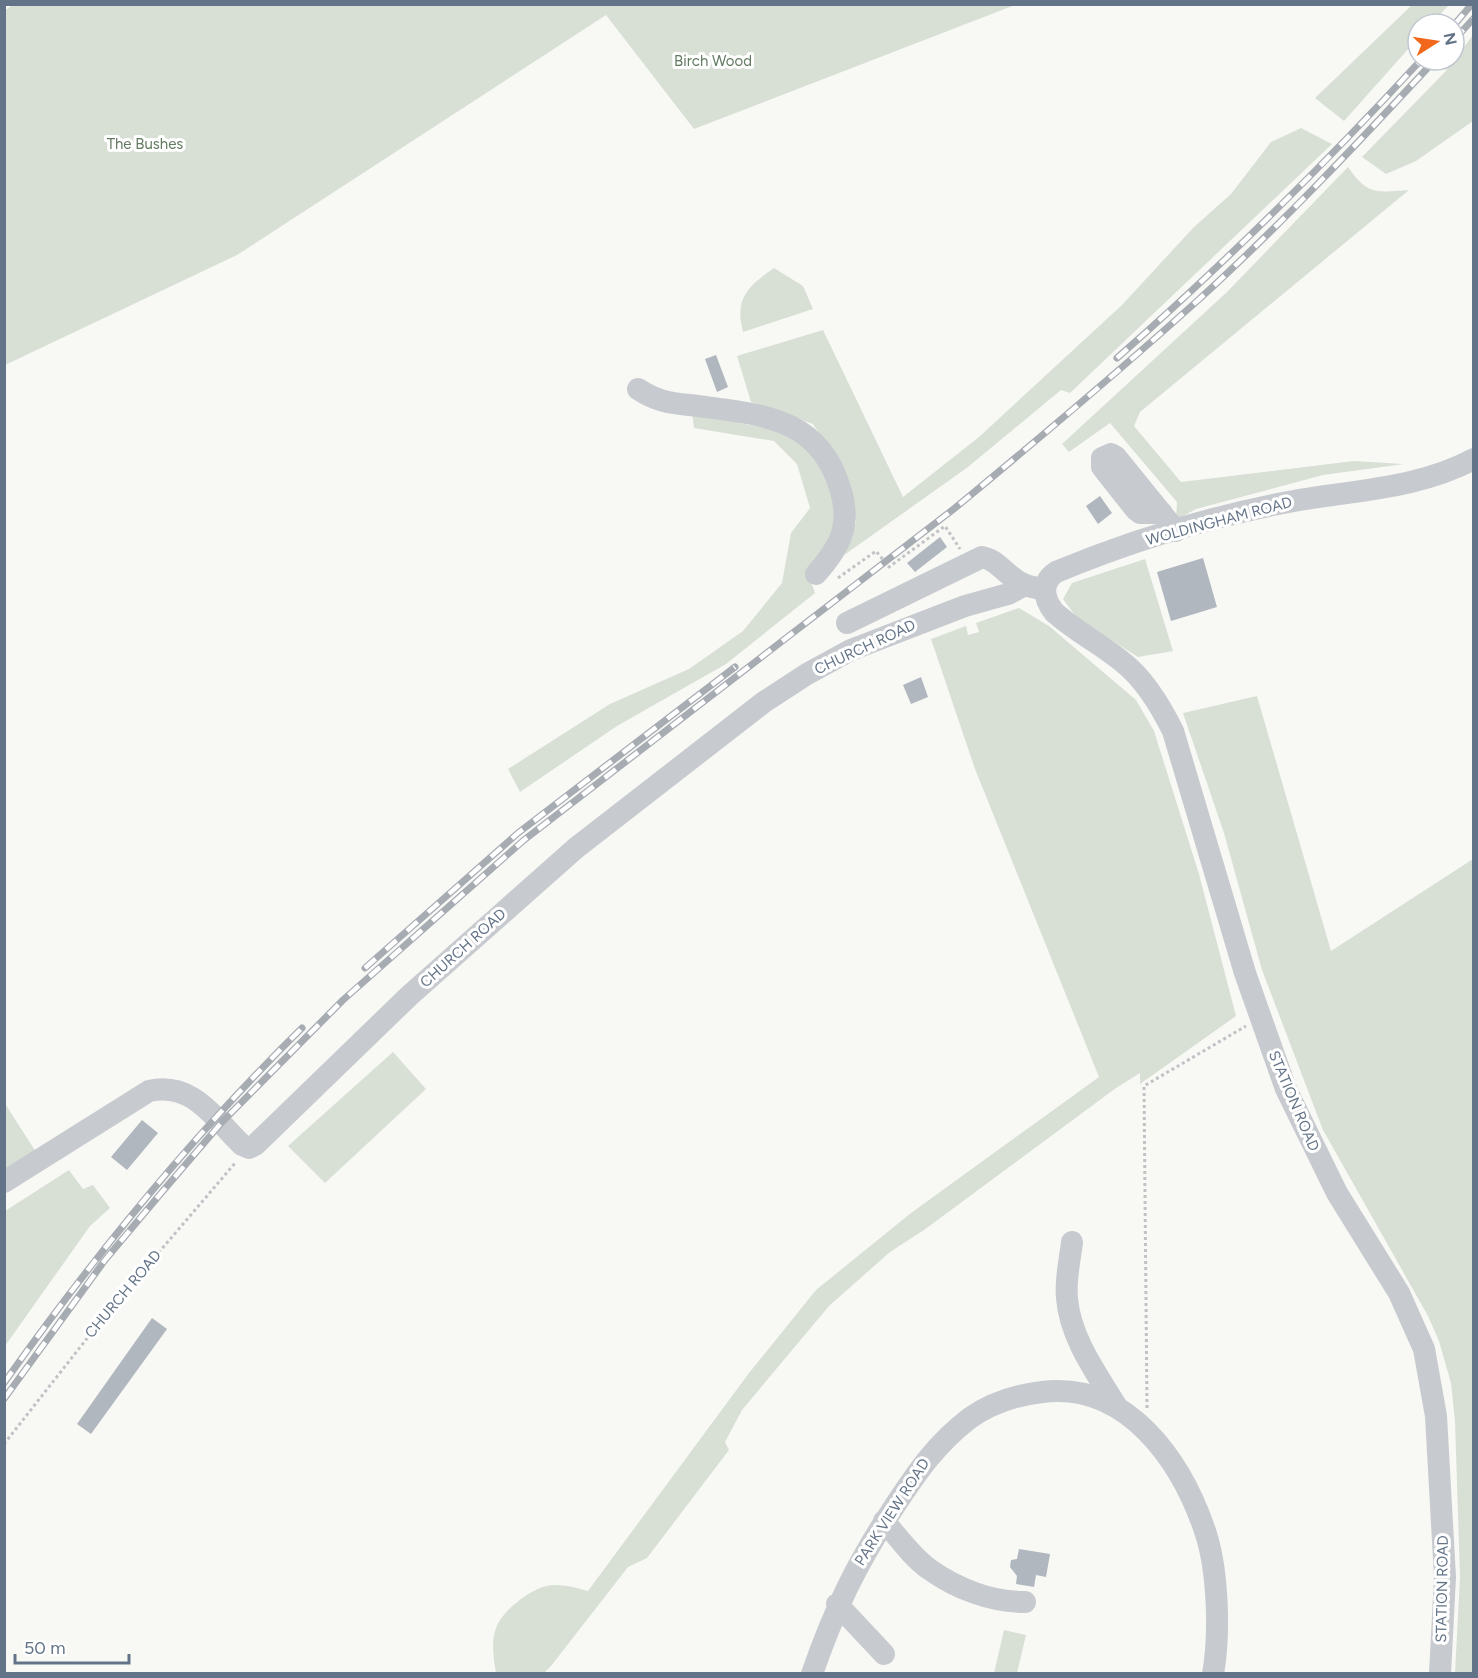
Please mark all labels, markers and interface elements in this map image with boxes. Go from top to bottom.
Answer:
north arrow [1406,12,1466,72]
text: N [1440,31,1461,47]
park label: Birch Wood [674,52,752,70]
park label: The Bushes [107,135,183,153]
street label: WOLDINGHAM ROAD [1144,493,1294,549]
street label: CHURCH ROAD [812,616,918,678]
street label: CHURCH ROAD [416,905,510,991]
street label: STATION ROAD [1265,1048,1323,1154]
street label: CHURCH ROAD [81,1246,165,1342]
street label: PARK VIEW ROAD [851,1455,933,1569]
street label: STATION ROAD [1432,1535,1452,1643]
scale bar [15,1627,129,1665]
text: 50 m [24,1637,66,1659]

